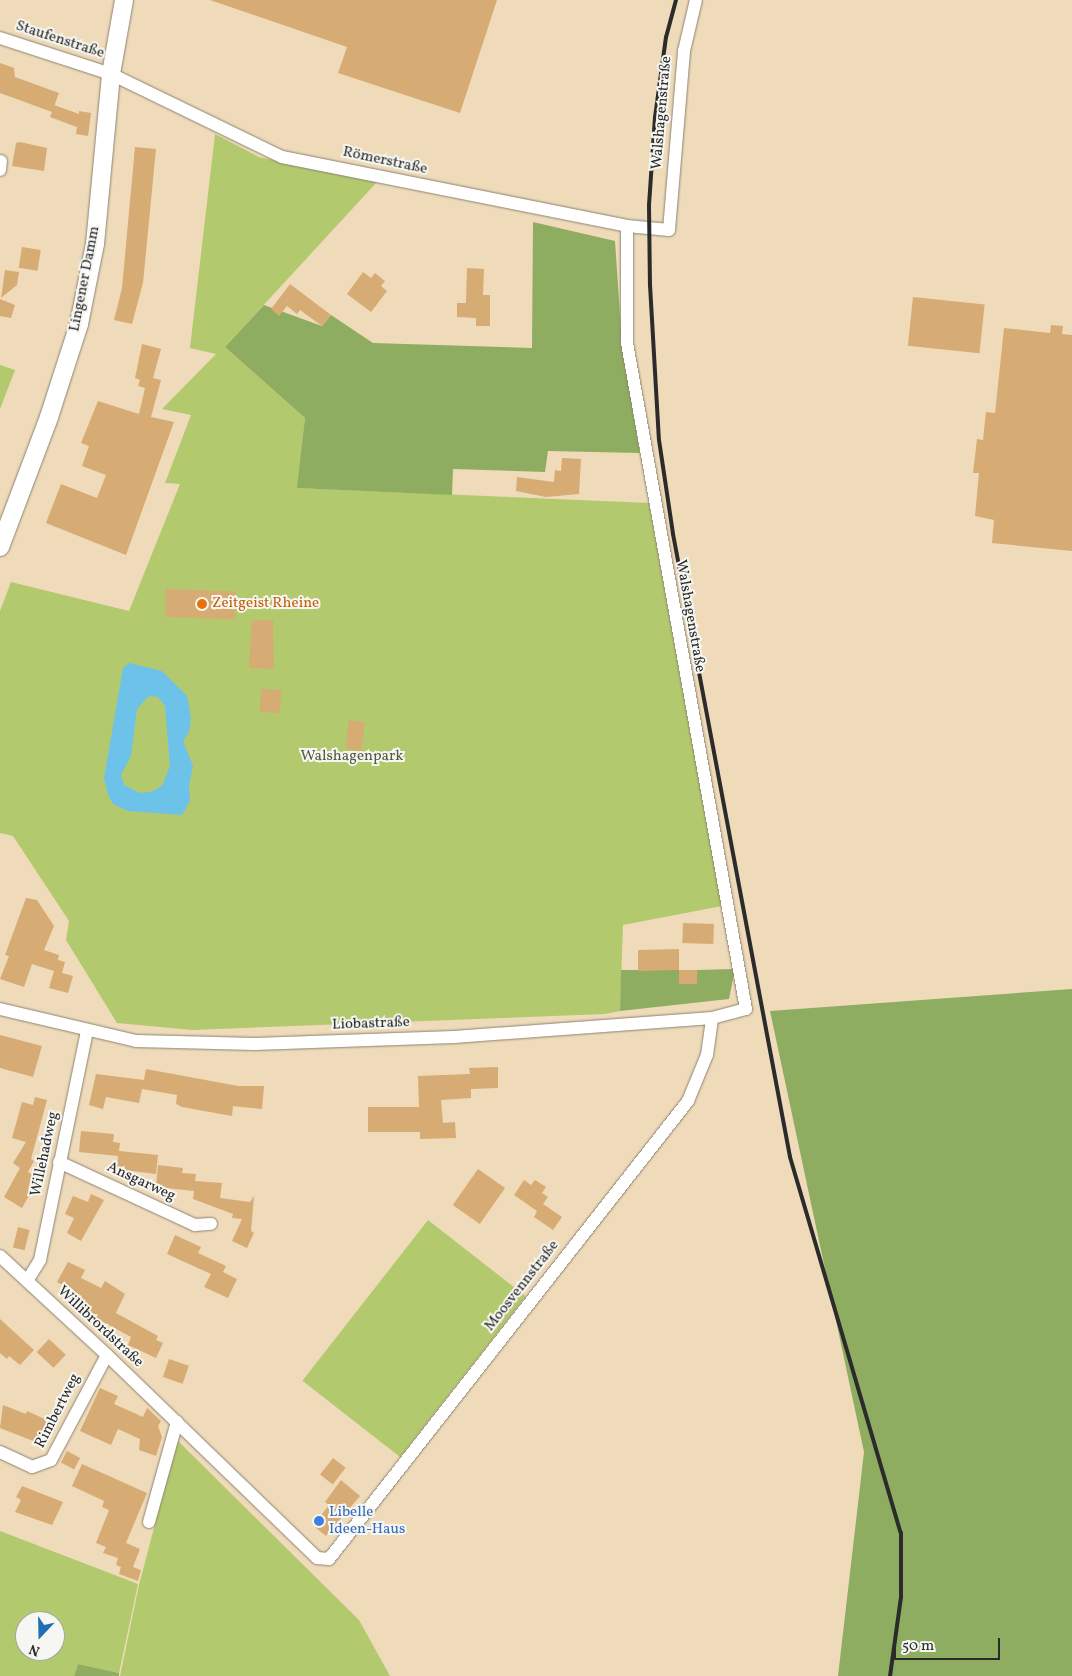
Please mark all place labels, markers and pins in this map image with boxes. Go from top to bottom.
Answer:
place label: Zeitgeist Rheine [212,595,319,613]
marker: Zeitgeist Rheine [196,598,208,610]
place label: Libelle Ideen-Haus [329,1503,405,1538]
marker: Libelle Ideen-Haus [313,1515,325,1527]

